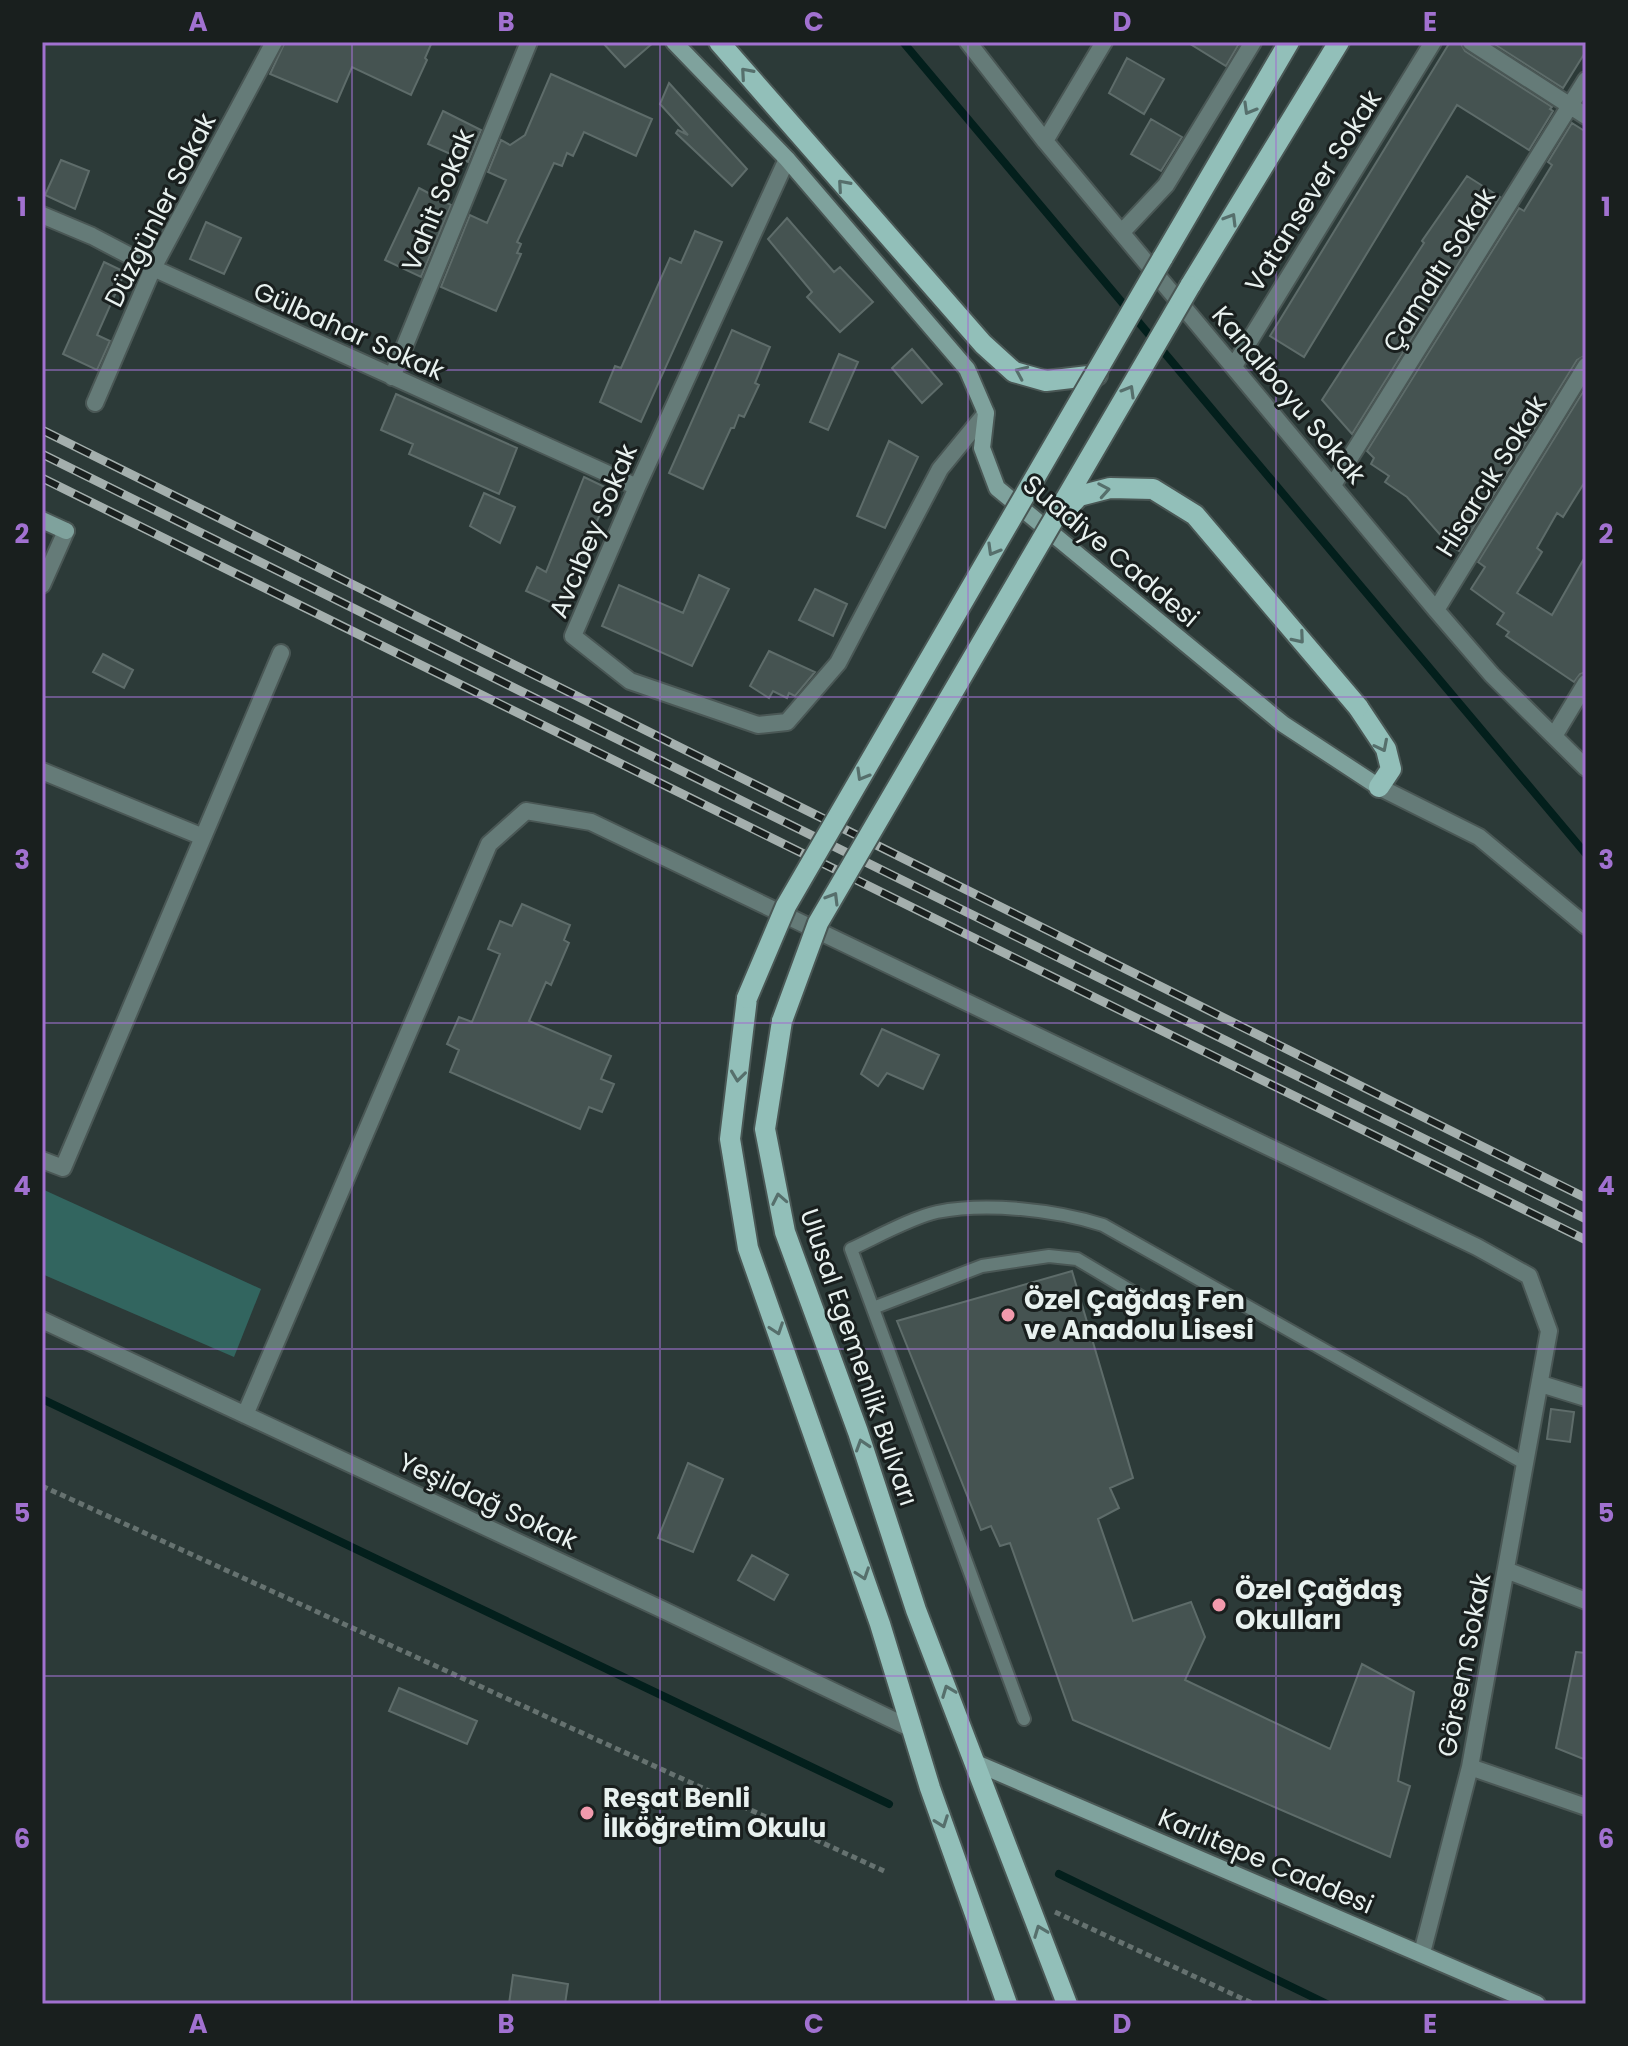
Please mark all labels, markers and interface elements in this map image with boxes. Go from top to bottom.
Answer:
text: A [188,4,208,40]
text: B [497,4,515,40]
text: C [804,4,824,40]
text: D [1113,4,1132,40]
text: E [1423,4,1437,40]
one-way arrow [741,68,756,83]
street label: Vatansever Sokak [1236,83,1390,299]
one-way arrow [1243,100,1259,115]
street label: Düzgünler Sokak [96,106,225,313]
street label: Vahit Sokak [393,123,483,277]
one-way arrow [839,179,853,194]
street label: Çamaltı Sokak [1374,180,1504,359]
text: 1 [17,189,27,225]
text: 1 [1601,189,1611,225]
one-way arrow [1221,213,1237,228]
street label: Gülbahar Sokak [248,273,451,389]
street label: Kanalboyu Sokak [1204,298,1375,492]
one-way arrow [1015,366,1030,382]
one-way arrow [1119,385,1135,400]
street label: Hisarcık Sokak [1427,388,1555,564]
street label: Avcıbey Sokak [540,438,646,624]
street label: Suadiye Caddesi [1015,466,1207,636]
one-way arrow [1097,483,1110,500]
text: 2 [15,516,30,552]
text: 2 [1599,516,1614,552]
one-way arrow [987,541,1003,556]
one-way arrow [1289,629,1304,643]
one-way arrow [1373,738,1388,753]
one-way arrow [856,766,872,781]
text: 3 [14,842,30,878]
text: 3 [1598,842,1614,878]
one-way arrow [823,892,839,907]
one-way arrow [729,1070,746,1083]
text: 4 [13,1168,31,1204]
text: 4 [1597,1168,1615,1204]
one-way arrow [771,1193,788,1206]
street label: Ulusal Egemenlik Bulvarı [791,1204,927,1510]
place label: Özel Çağdaş Fen ve Anadolu Lisesi [1024,1282,1254,1348]
marker: Özel Çağdaş Fen ve Anadolu Lisesi [999,1306,1017,1324]
one-way arrow [767,1321,784,1335]
one-way arrow [856,1439,872,1453]
street label: Yeşildağ Sokak [393,1444,584,1558]
text: 5 [14,1495,30,1531]
text: 5 [1598,1495,1614,1531]
one-way arrow [853,1567,869,1581]
street label: Görsem Sokak [1429,1570,1500,1760]
place label: Özel Çağdaş Okulları [1235,1572,1402,1638]
marker: Özel Çağdaş Okulları [1210,1596,1228,1614]
one-way arrow [941,1685,957,1699]
place label: Reşat Benli İlköğretim Okulu [603,1780,826,1846]
street label: Karlıtepe Caddesi [1153,1799,1379,1923]
marker: Reşat Benli İlköğretim Okulu [578,1804,596,1822]
one-way arrow [932,1814,949,1828]
text: 6 [14,1821,30,1857]
text: 6 [1598,1821,1614,1857]
one-way arrow [1033,1925,1050,1939]
text: A [188,2006,208,2042]
text: B [497,2006,515,2042]
text: C [804,2006,824,2042]
text: D [1113,2006,1132,2042]
text: E [1423,2006,1437,2042]

